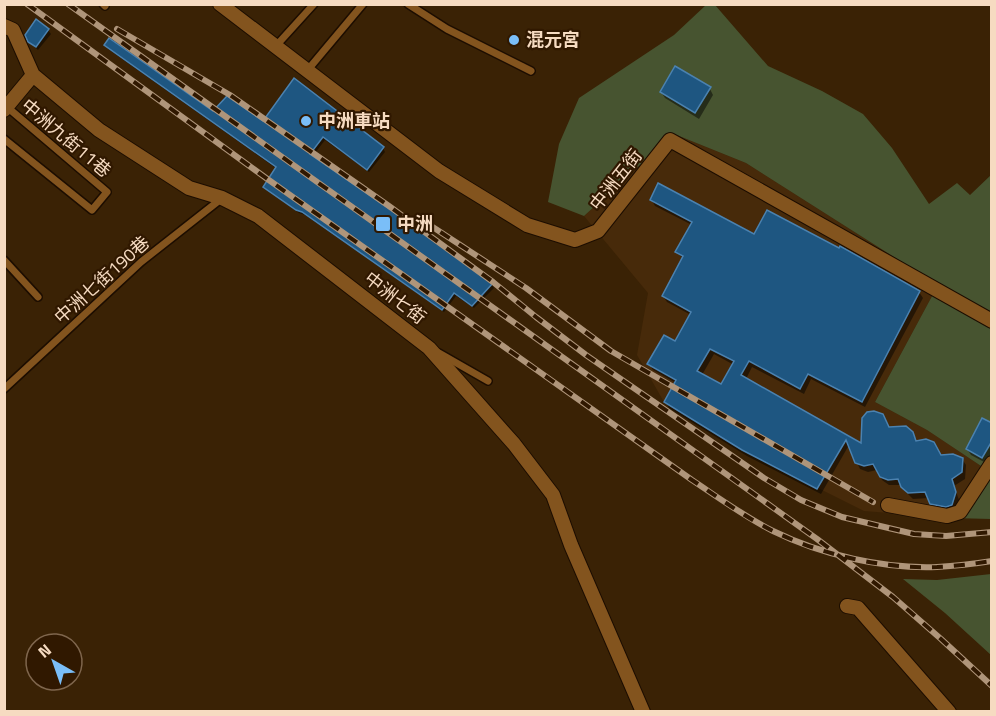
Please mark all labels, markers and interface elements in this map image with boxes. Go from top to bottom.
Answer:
place label: 混元宮 [526,26,580,53]
marker: 混元宮 [507,33,521,47]
street label: 中洲九街11巷 [15,92,117,183]
place label: 中洲車站 [318,107,390,134]
marker: 中洲車站 [299,114,313,128]
street label: 中洲五街 [583,143,648,216]
place label: 中洲 [397,210,433,237]
marker: 中洲 [374,215,392,233]
street label: 中洲七街190巷 [48,229,155,330]
street label: 中洲七街 [359,265,432,330]
north arrow [24,632,84,692]
text: N [32,638,56,663]

